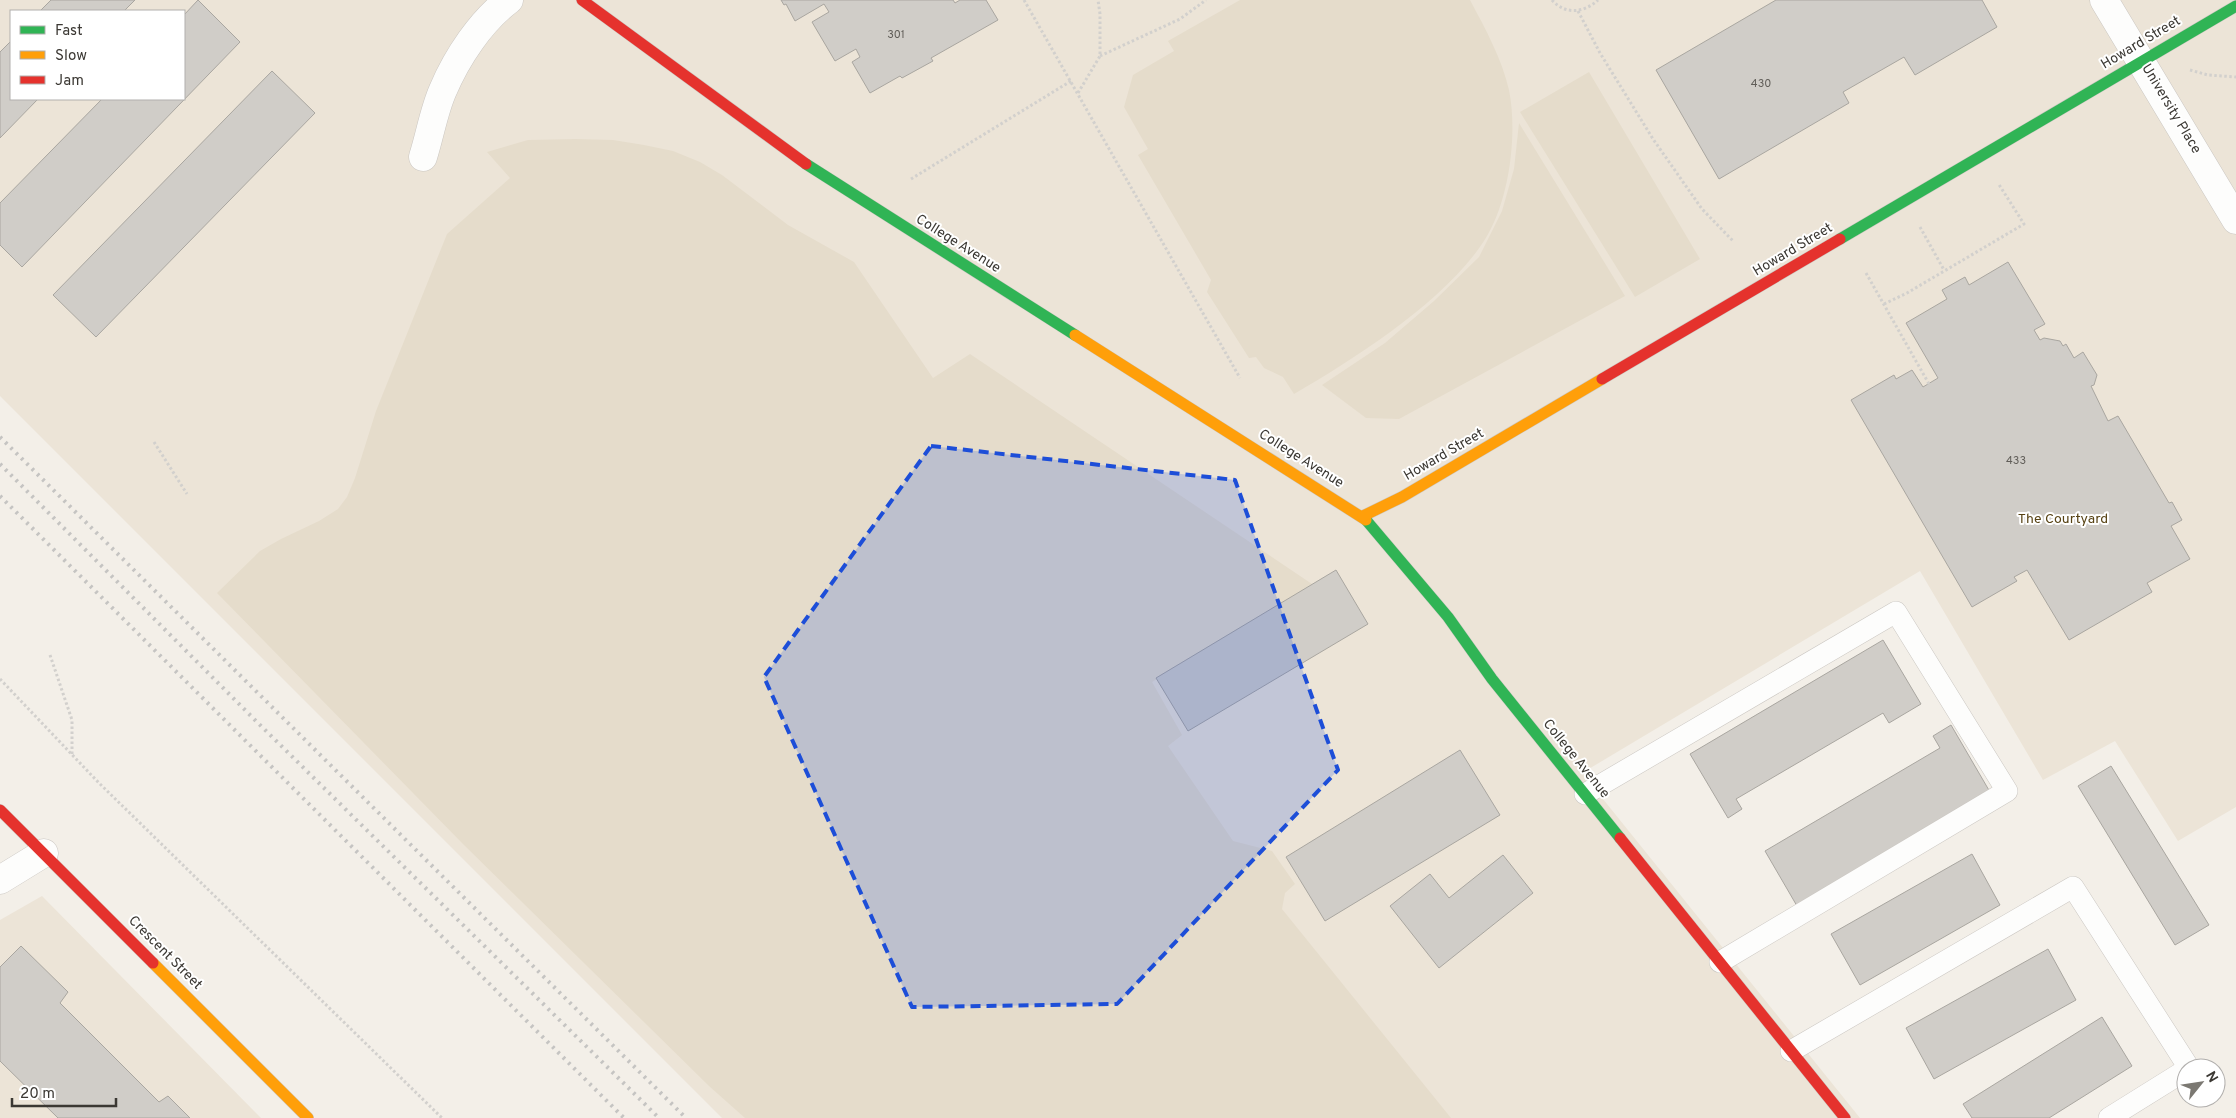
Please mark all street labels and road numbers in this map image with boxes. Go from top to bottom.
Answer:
street label: Howard Street [2098,13,2184,73]
street label: University Place [2138,61,2204,157]
street label: College Avenue [912,211,1004,277]
street label: Howard Street [1750,220,1836,280]
street label: Howard Street [1401,425,1487,485]
street label: College Avenue [1255,426,1347,492]
street label: College Avenue [1539,716,1613,802]
street label: Crescent Street [124,912,206,994]

